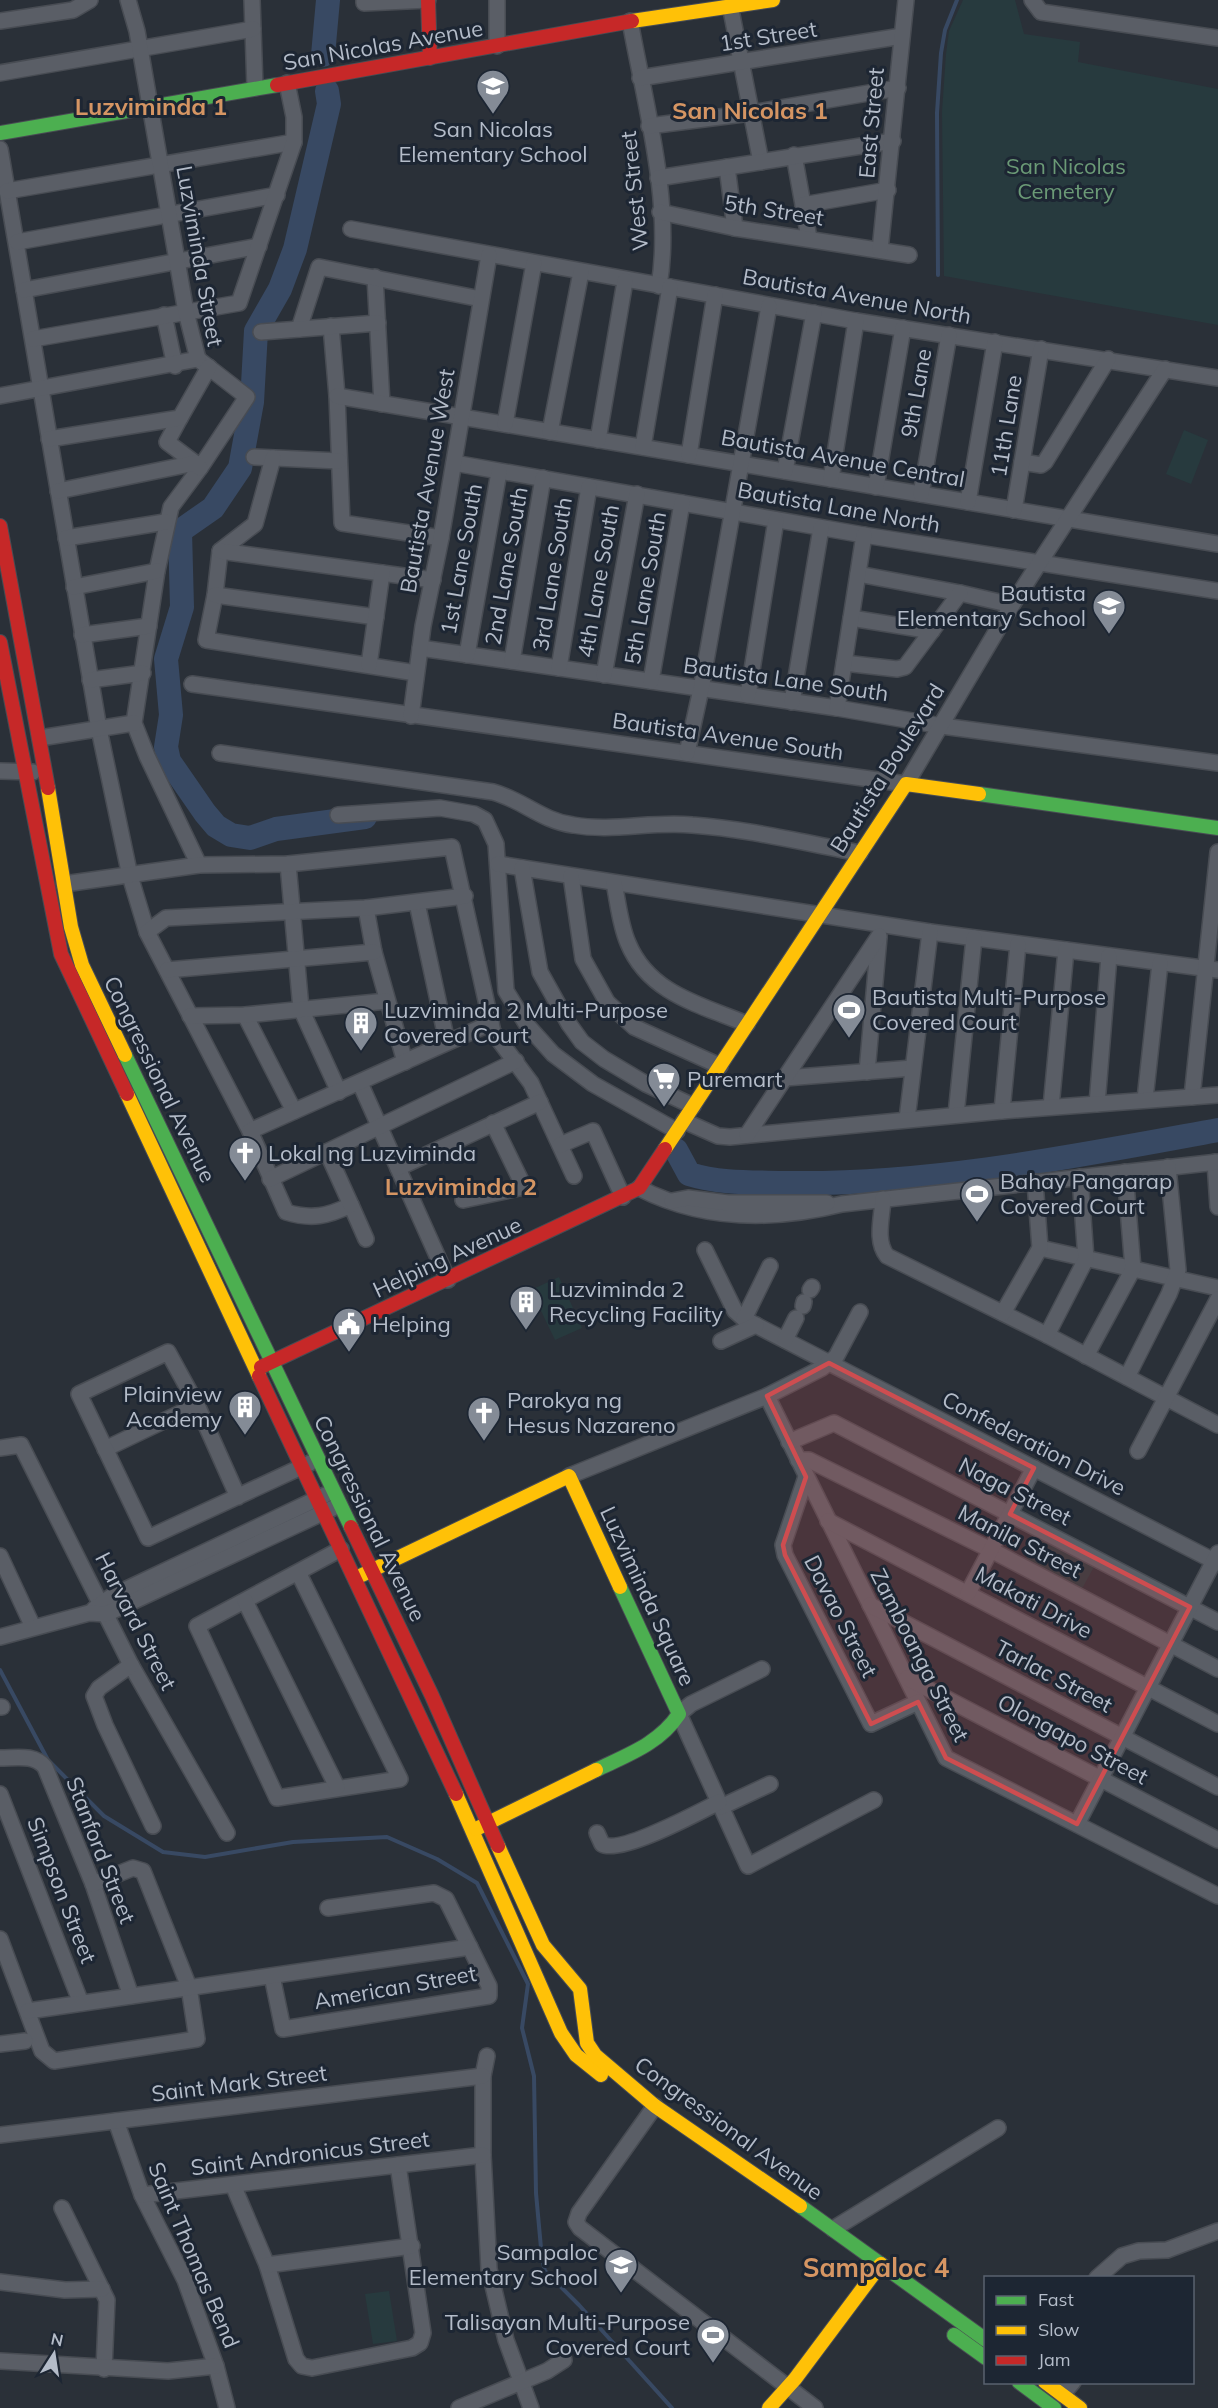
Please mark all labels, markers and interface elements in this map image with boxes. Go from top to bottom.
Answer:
street label: San Nicolas Avenue [281,14,485,76]
street label: 1st Street [717,14,819,58]
street label: East Street [852,66,890,180]
school or university icon: San Nicolas Elementary School [475,68,511,115]
district label: Luzviminda 1 [75,91,227,121]
district label: San Nicolas 1 [672,95,828,125]
place label: San Nicolas Elementary School [398,115,588,168]
street label: West Street [614,129,654,252]
park label: San Nicolas Cemetery [1006,152,1126,205]
street label: Luzviminda Street [170,163,230,349]
street label: 5th Street [722,188,826,232]
street label: Bautista Avenue North [740,262,974,330]
street label: 9th Lane [894,346,938,440]
street label: Bautista Avenue West [393,366,461,595]
street label: 11th Lane [984,373,1028,479]
street label: Bautista Avenue Central [719,423,967,493]
street label: Bautista Lane North [736,475,942,539]
street label: 1st Lane South [434,481,488,637]
street label: 2nd Lane South [478,485,534,647]
street label: 3rd Lane South [526,495,578,653]
street label: 4th Lane South [571,502,625,660]
street label: 5th Lane South [618,509,672,667]
place label: Bautista Elementary School [897,579,1086,632]
school or university icon: Bautista Elementary School [1091,588,1127,635]
street label: Bautista Lane South [682,651,890,707]
street label: Bautista Boulevard [824,678,950,858]
street label: Bautista Avenue South [611,706,845,766]
street label: Congressional Avenue [98,971,222,1187]
place label: Bautista Multi-Purpose Covered Court [872,983,1106,1036]
sports icon: Bautista Multi-Purpose Covered Court [831,992,867,1039]
place label: Luzviminda 2 Multi-Purpose Covered Court [384,996,668,1049]
building icon: Luzviminda 2 Multi-Purpose Covered Court [343,1005,379,1052]
supermarket icon: Puremart [646,1061,682,1108]
place label: Puremart [687,1065,783,1093]
church icon: Lokal ng Luzviminda [227,1135,263,1182]
place label: Lokal ng Luzviminda [268,1139,476,1167]
place label: Bahay Pangarap Covered Court [1000,1167,1172,1220]
district label: Luzviminda 2 [385,1171,537,1201]
sports icon: Bahay Pangarap Covered Court [959,1176,995,1223]
street label: Helping Avenue [368,1210,526,1304]
place label: Luzviminda 2 Recycling Facility [549,1275,723,1328]
building icon: Luzviminda 2 Recycling Facility [508,1284,544,1331]
public building icon: Helping [331,1306,367,1353]
place label: Helping [372,1310,451,1338]
place label: Plainview Academy [123,1380,222,1433]
street label: Confederation Drive [937,1385,1131,1501]
place label: Parokya ng Hesus Nazareno [507,1386,676,1439]
building icon: Plainview Academy [227,1389,263,1436]
church icon: Parokya ng Hesus Nazareno [466,1395,502,1442]
street label: Congressional Avenue [308,1410,432,1626]
street label: Naga Street [954,1451,1076,1531]
street label: Manila Street [953,1498,1087,1584]
street label: Luzviminda Square [594,1502,702,1690]
street label: Harvard Street [89,1547,183,1695]
street label: Davao Street [798,1550,884,1682]
street label: Makati Drive [971,1560,1097,1644]
street label: Zamboanga Street [864,1564,976,1746]
street label: Tarlac Street [991,1633,1118,1719]
street label: Olongapo Street [993,1688,1153,1791]
street label: Stanford Street [60,1773,142,1928]
street label: Simpson Street [21,1813,103,1967]
street label: American Street [312,1959,479,2015]
street label: Congressional Avenue [629,2050,829,2206]
street label: Saint Mark Street [150,2058,329,2108]
street label: Saint Andronicus Street [189,2124,431,2182]
street label: Saint Thomas Bend [142,2158,246,2352]
place label: Sampaloc Elementary School [409,2238,598,2291]
school or university icon: Sampaloc Elementary School [603,2247,639,2294]
district label: Sampaloc 4 [803,2251,950,2284]
legend [984,2276,1194,2384]
text: Fast [1038,2288,1074,2311]
place label: Talisayan Multi-Purpose Covered Court [445,2308,690,2361]
sports icon: Talisayan Multi-Purpose Covered Court [695,2317,731,2364]
text: Slow [1038,2318,1080,2341]
north arrow [24,2324,84,2384]
text: N [49,2328,65,2350]
text: Jam [1038,2348,1071,2371]

